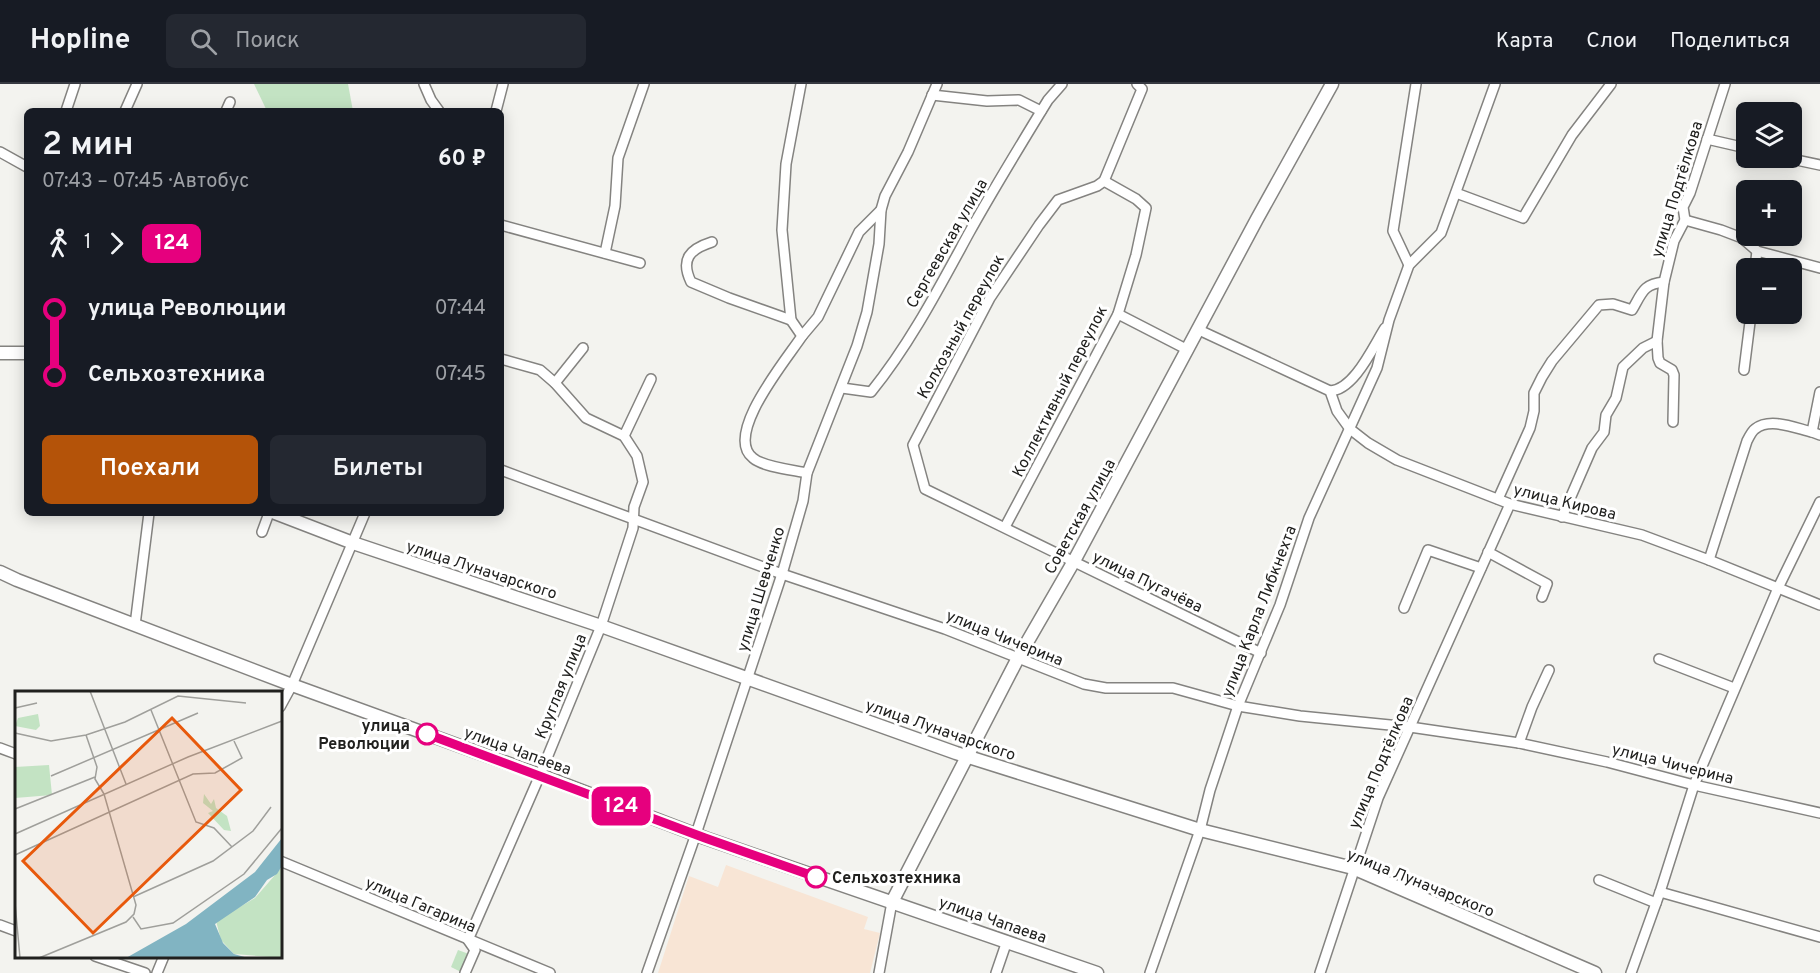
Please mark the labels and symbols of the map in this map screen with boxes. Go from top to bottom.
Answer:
street label: улица Подтёлкова [1648,119,1708,260]
street label: Сергеевская улица [903,176,993,312]
street label: Колхозный переулок [914,251,1010,403]
street label: Коллективный переулок [1009,303,1113,481]
street label: Советская улица [1041,456,1121,578]
street label: улица Кирова [1511,480,1618,525]
street label: улица Карла Либкнехта [1218,523,1302,700]
street label: улица Шевченко [733,525,790,655]
street label: улица Луначарского [403,537,559,605]
street label: улица Пугачёва [1089,547,1206,618]
street label: улица Чичерина [943,606,1066,671]
street label: Круглая улица [532,631,592,742]
inset map [15,691,282,958]
street label: улица Подтёлкова [1345,694,1419,832]
street label: улица Луначарского [863,696,1018,766]
place label: улица Революции [318,717,410,755]
marker: улица Революции [416,723,438,745]
street label: улица Чапаева [461,723,574,781]
street label: улица Чичерина [1610,740,1735,790]
line badge: 124 [586,786,656,826]
street label: улица Луначарского [1343,845,1497,923]
marker: Сельхозтехника [805,866,827,888]
place label: Сельхозтехника [832,869,961,889]
street label: улица Гагарина [362,874,479,938]
street label: улица Чапаева [936,893,1049,949]

